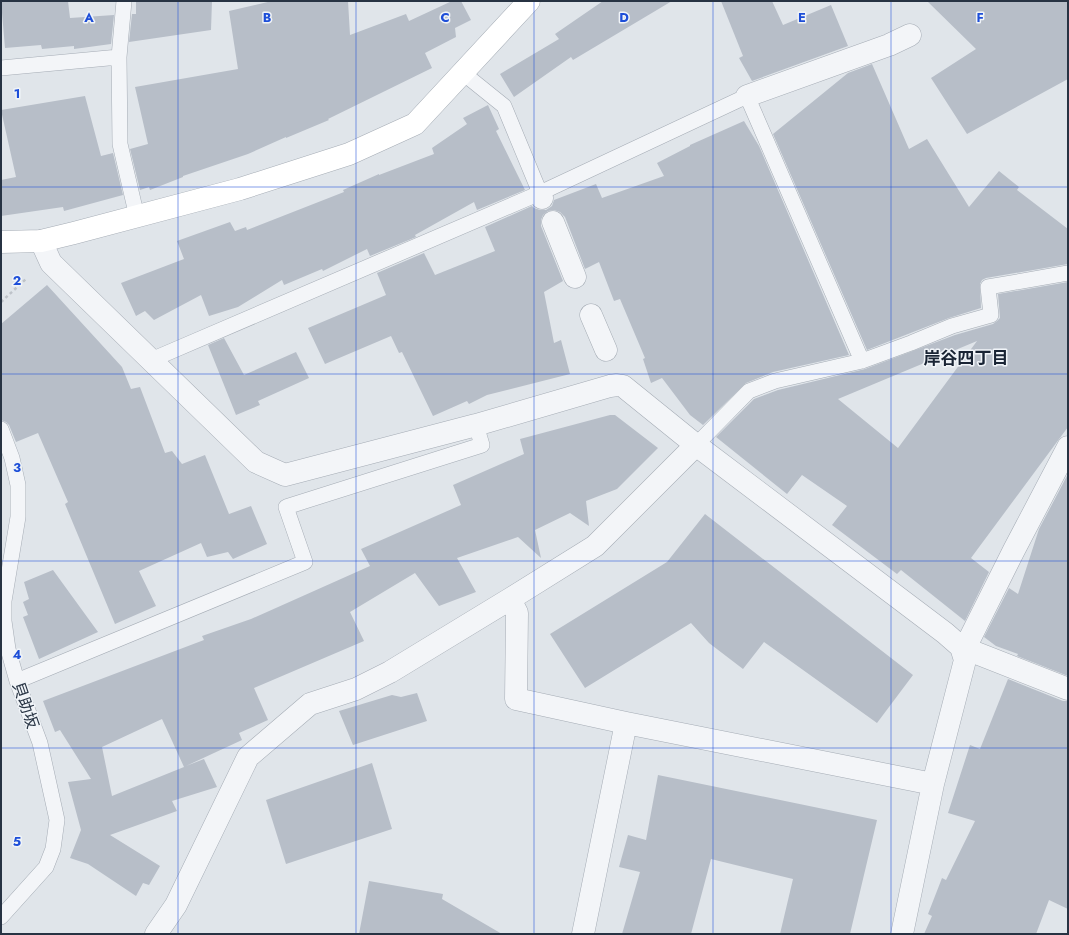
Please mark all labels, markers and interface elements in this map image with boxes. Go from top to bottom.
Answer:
text: A [83,8,94,27]
text: B [263,8,272,27]
text: C [440,8,450,27]
text: D [619,8,629,27]
text: E [798,8,806,27]
text: F [976,8,984,27]
text: 1 [14,84,20,103]
text: 2 [13,271,21,290]
district label: 岸谷四丁目 [924,346,1009,370]
text: 3 [13,458,21,477]
text: 4 [12,645,22,664]
street label: 貝助坂 [7,679,44,732]
text: 5 [13,832,21,851]

